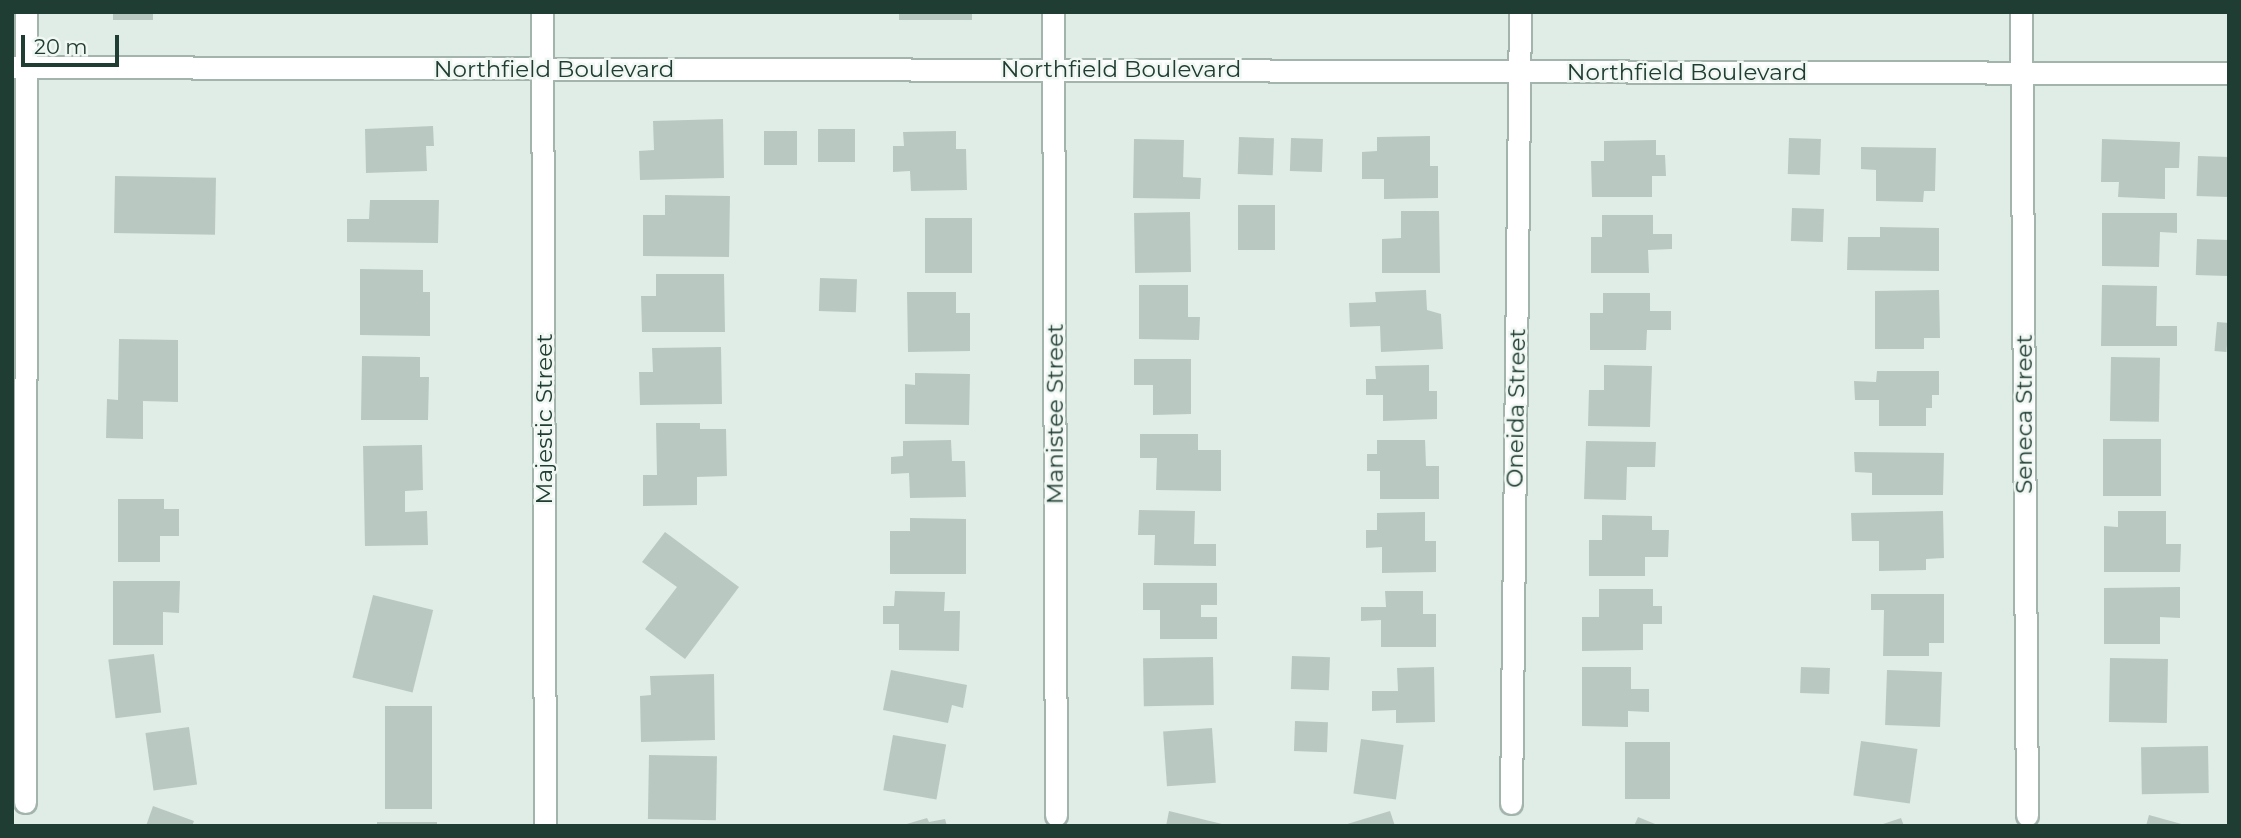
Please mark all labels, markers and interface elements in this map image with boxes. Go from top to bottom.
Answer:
scale bar [24,21,122,65]
text: 20 m [34,34,88,59]
street label: Northfield Boulevard [434,55,674,83]
street label: Northfield Boulevard [1001,55,1241,83]
street label: Northfield Boulevard [1567,58,1807,86]
street label: Manistee Street [1041,324,1069,504]
street label: Oneida Street [1501,328,1531,488]
street label: Majestic Street [530,334,558,504]
street label: Seneca Street [2010,334,2038,494]

